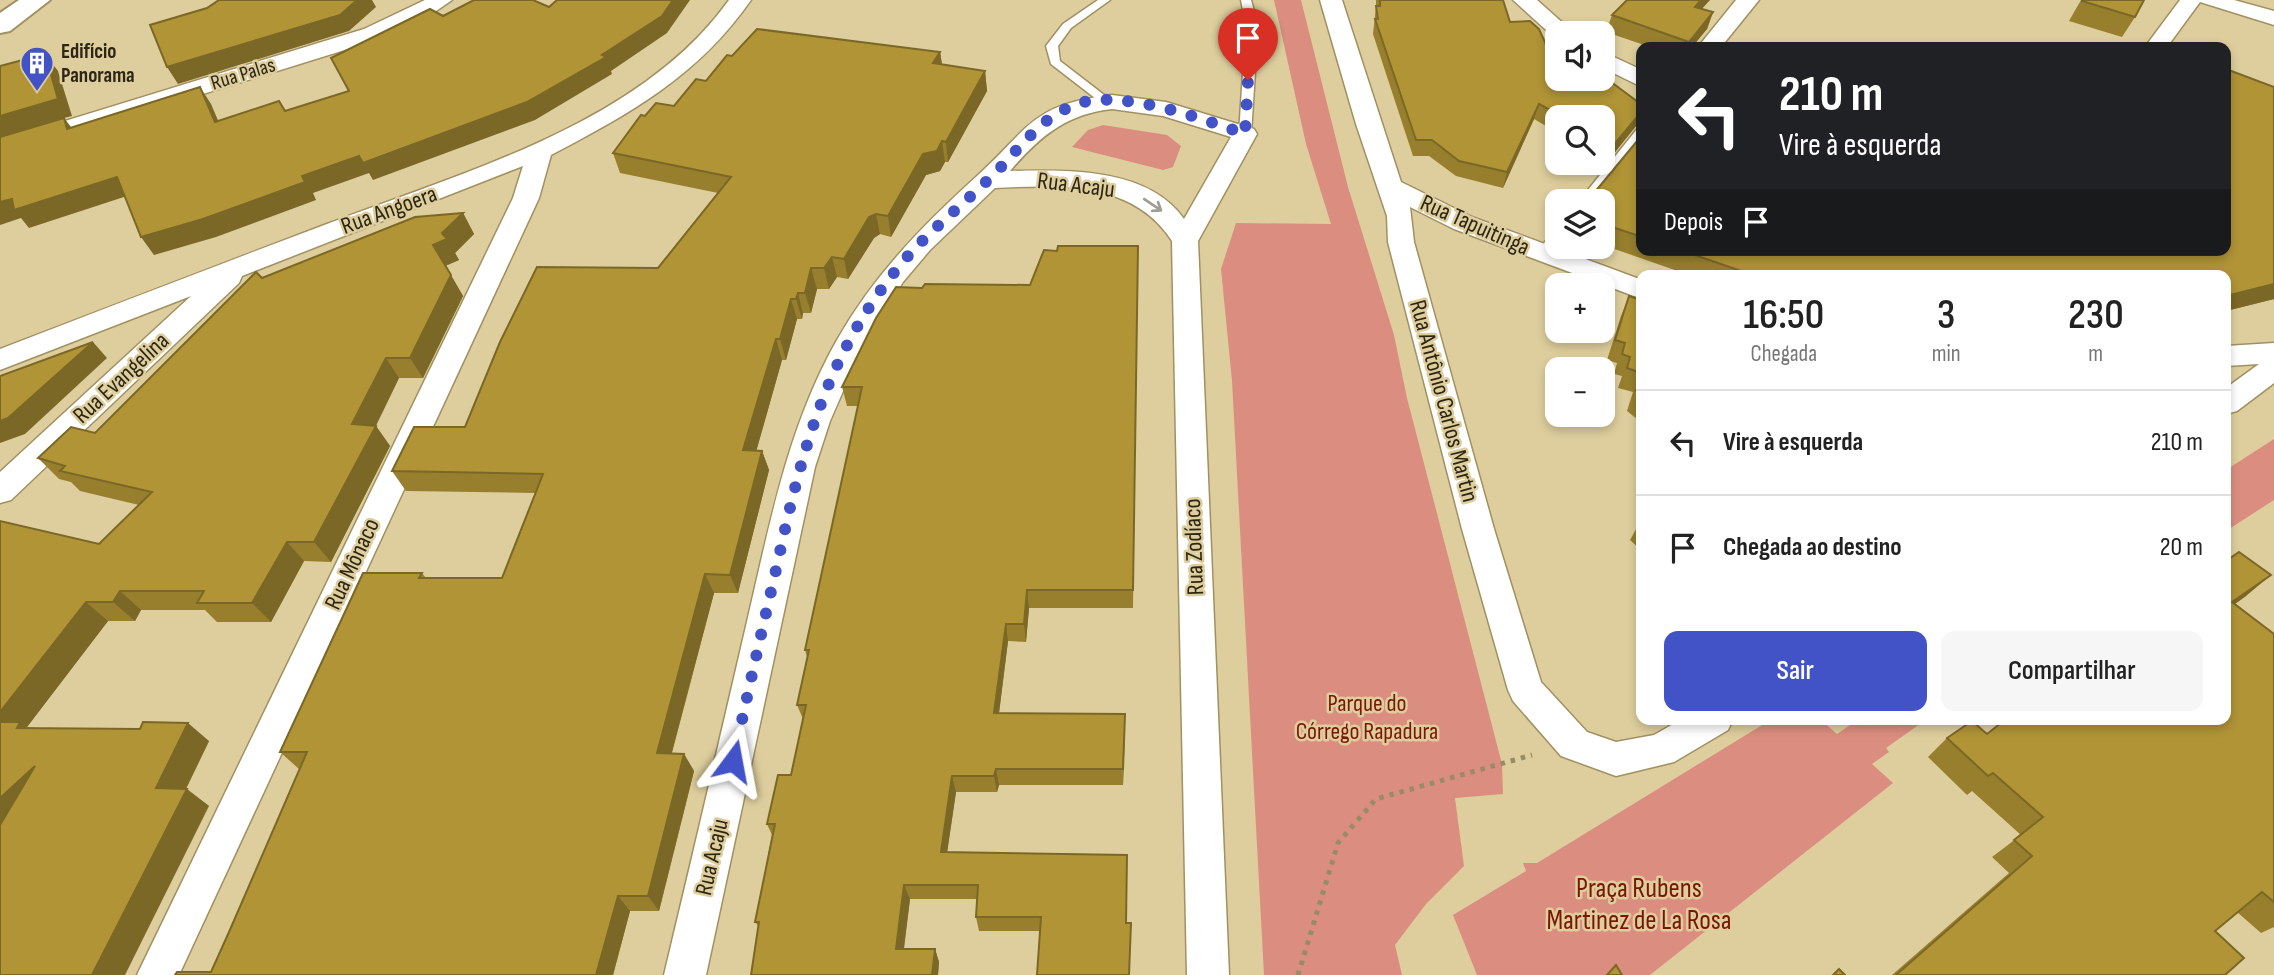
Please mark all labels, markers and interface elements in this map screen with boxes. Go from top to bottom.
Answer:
pin [1218,8,1278,80]
icon: arrive [1229,19,1267,57]
map controls [1545,21,1615,427]
button: sound [1545,21,1615,91]
place label: Edifício Panorama [61,39,135,88]
building icon: Edifício Panorama [18,44,56,93]
street label: Rua Palas [208,52,278,96]
text: 210 m [1779,66,1883,125]
icon: left [1664,70,1755,161]
button: search [1545,105,1615,175]
text: Vire à esquerda [1779,126,1942,165]
street label: Rua Acaju [1036,166,1116,204]
street label: Rua Angoera [337,179,441,241]
street label: Rua Tapuitinga [1416,188,1534,262]
button: layers [1545,189,1615,259]
one-way arrow [1143,198,1162,212]
icon: arrive [1737,203,1775,241]
text: Depois [1664,207,1723,238]
button: + [1545,273,1615,343]
text: 16:50 [1743,290,1824,341]
text: 3 [1937,290,1955,341]
text: 230 [2068,290,2124,341]
street label: Rua Antônio Carlos Martin [1403,297,1485,505]
street label: Rua Evangelina [67,326,175,430]
text: Chegada [1751,340,1817,368]
text: min [1932,340,1961,368]
text: m [2088,340,2103,368]
button: − [1545,357,1615,427]
icon: left [1664,424,1702,462]
text: Vire à esquerda [1723,427,1863,458]
text: 210 m [2151,427,2203,458]
street label: Rua Zodíaco [1178,498,1210,596]
street label: Rua Mônaco [318,514,386,614]
icon: arrive [1664,529,1702,567]
text: Chegada ao destino [1723,532,1902,563]
text: 20 m [2160,532,2203,563]
button: Sair [1664,631,1927,711]
button: Compartilhar [1941,631,2203,711]
park label: Parque do Córrego Rapadura [1296,689,1438,746]
position arrow [696,724,770,798]
street label: Rua Acaju [689,816,735,898]
park label: Praça Rubens Martinez de La Rosa [1546,872,1732,937]

